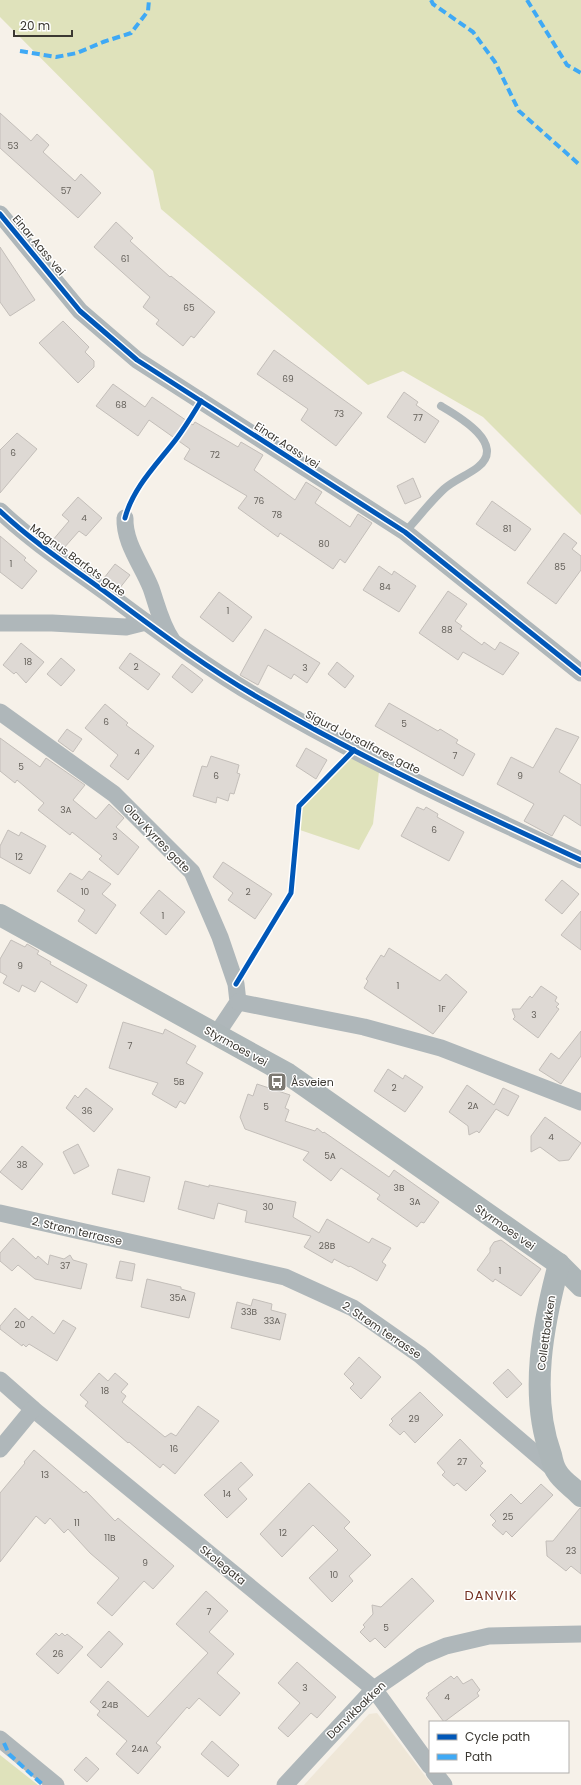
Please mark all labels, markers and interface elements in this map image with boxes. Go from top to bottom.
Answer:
scale bar [14,12,72,38]
text: 20 m [20,17,50,34]
house number: 53 [8,140,18,152]
house number: 57 [61,185,71,197]
street label: Einar Aass vei [9,211,69,279]
house number: 61 [121,253,129,265]
house number: 65 [183,302,195,314]
house number: 69 [282,373,294,385]
house number: 68 [115,399,127,411]
house number: 73 [334,408,344,420]
house number: 77 [413,412,423,424]
street label: Einar Aass vei [251,418,323,472]
house number: 6 [10,447,16,459]
house number: 72 [210,449,220,461]
house number: 76 [254,495,265,507]
house number: 78 [272,509,283,521]
house number: 4 [81,512,87,524]
street label: Magnus Barfots gate [27,520,129,600]
house number: 81 [503,523,511,535]
house number: 80 [318,538,330,550]
house number: 1 [10,558,13,570]
house number: 85 [554,561,566,573]
house number: 84 [379,581,391,593]
house number: 1 [227,605,230,617]
house number: 88 [441,624,453,636]
house number: 18 [24,656,33,668]
house number: 2 [133,661,139,673]
house number: 3 [302,662,308,674]
street label: Sigurd Jorsalfares gate [303,706,424,778]
house number: 6 [103,716,109,728]
house number: 5 [401,718,407,730]
house number: 4 [134,746,140,758]
house number: 7 [453,750,458,762]
house number: 5 [18,761,24,773]
house number: 6 [213,770,219,782]
house number: 9 [517,770,523,782]
street label: Olav Kyrres gate [120,800,194,876]
house number: 3A [60,804,72,816]
house number: 6 [431,824,437,836]
house number: 3 [112,831,118,843]
house number: 12 [15,851,23,863]
house number: 10 [81,886,90,898]
house number: 2 [245,886,251,898]
house number: 1 [162,910,165,922]
house number: 9 [17,960,23,972]
house number: 1 [397,980,400,992]
house number: 1F [438,1003,446,1015]
house number: 3 [531,1009,537,1021]
street label: Styrmoes vei [201,1022,271,1070]
house number: 7 [128,1040,133,1052]
bus stop icon: Åsveien [266,1071,288,1093]
place label: Åsveien [291,1074,334,1090]
house number: 5B [173,1076,185,1088]
house number: 2 [391,1082,397,1094]
house number: 2A [467,1100,479,1112]
house number: 5 [263,1101,269,1113]
house number: 36 [81,1105,93,1117]
house number: 4 [548,1131,554,1143]
house number: 5A [324,1150,336,1162]
house number: 38 [17,1159,28,1171]
house number: 3B [394,1182,405,1194]
house number: 3A [409,1196,421,1208]
street label: Styrmoes vei [472,1200,539,1254]
house number: 30 [263,1201,274,1213]
street label: 2. Strøm terrasse [30,1213,124,1249]
house number: 28B [319,1240,336,1252]
house number: 37 [60,1260,70,1272]
house number: 1 [499,1265,502,1277]
house number: 35A [169,1292,187,1304]
street label: Collettbakken [533,1294,559,1372]
street label: 2. Strøm terrasse [339,1298,425,1363]
house number: 33B [241,1306,258,1318]
house number: 33A [264,1315,280,1327]
house number: 20 [15,1319,26,1331]
house number: 18 [101,1385,110,1397]
house number: 29 [409,1413,420,1425]
house number: 16 [170,1443,179,1455]
house number: 27 [457,1456,467,1468]
house number: 13 [41,1469,49,1481]
house number: 14 [223,1488,232,1500]
house number: 25 [503,1511,514,1523]
house number: 11 [74,1517,80,1529]
house number: 12 [279,1527,287,1539]
house number: 11B [104,1532,116,1544]
street label: Skolegata [197,1541,249,1589]
house number: 23 [566,1545,576,1557]
house number: 9 [142,1557,148,1569]
house number: 10 [330,1569,339,1581]
district label: DANVIK [465,1586,517,1605]
house number: 7 [207,1606,212,1618]
house number: 5 [383,1622,389,1634]
house number: 26 [53,1648,64,1660]
street label: Danvikbakken [323,1678,389,1742]
house number: 3 [302,1682,308,1694]
house number: 4 [444,1691,450,1703]
house number: 24B [102,1699,119,1711]
legend [429,1721,569,1773]
text: Cycle path [465,1728,530,1745]
house number: 24A [132,1743,148,1755]
text: Path [465,1748,492,1765]

